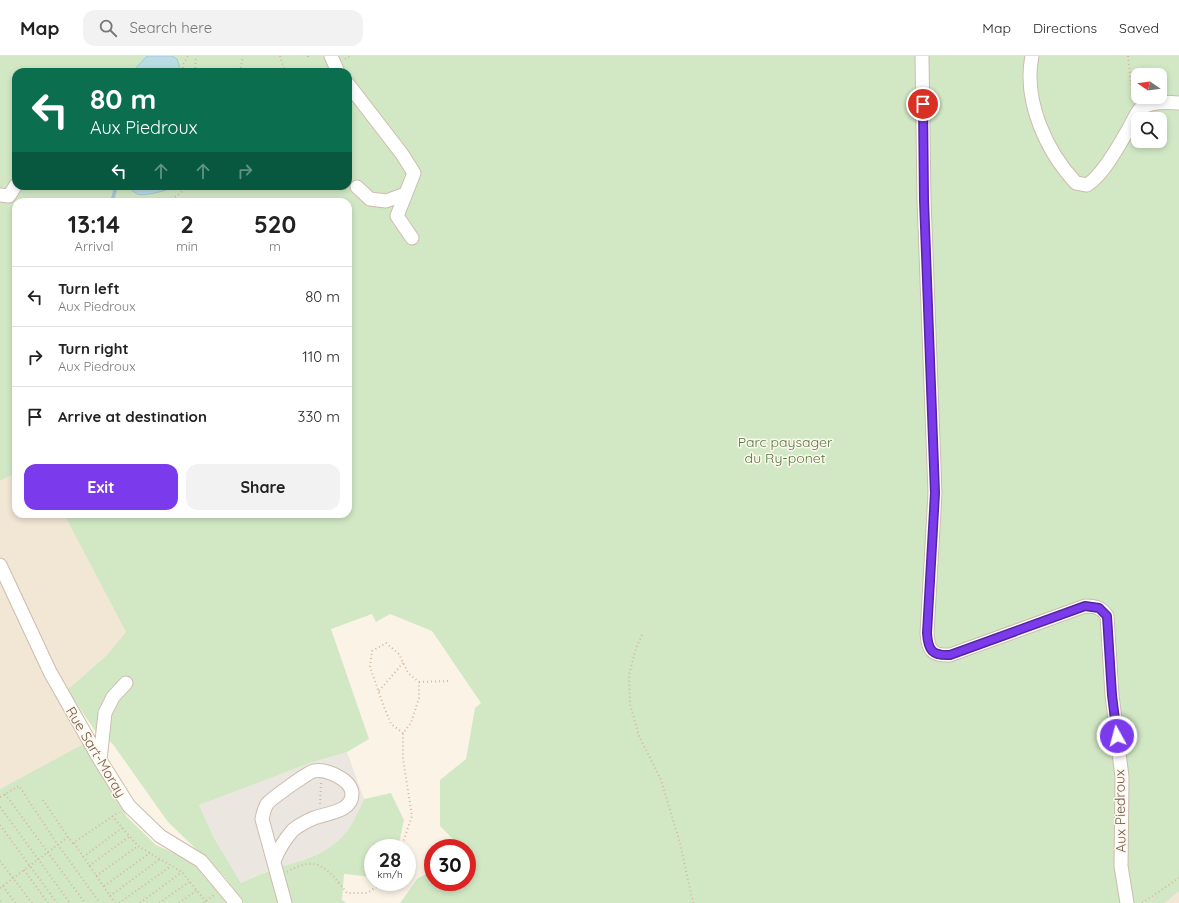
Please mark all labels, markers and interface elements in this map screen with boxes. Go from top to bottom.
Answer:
search box [83,10,363,46]
text: Map [20,16,59,40]
icon: search [97,17,119,39]
text: Search here [129,18,212,37]
text: Map [982,19,1011,37]
text: Directions [1033,19,1097,37]
text: Saved [1119,19,1159,37]
north arrow [1131,68,1167,104]
map controls [1131,68,1167,148]
text: 80 m [90,81,156,116]
icon: left [24,84,76,136]
pin [906,87,940,121]
icon: arrive [912,93,934,115]
button: search [1131,112,1167,148]
text: Aux Piedroux [90,116,197,139]
icon: left [108,160,130,182]
icon: ahead [150,160,172,182]
icon: ahead [192,160,214,182]
icon: right [234,160,256,182]
text: 13:14 [68,209,120,239]
text: 2 [180,209,194,239]
text: 520 [254,209,296,239]
text: Arrival [74,238,113,254]
text: min [176,238,198,254]
text: m [269,238,281,254]
text: Turn left [58,279,120,298]
icon: left [24,286,46,308]
text: 80 m [305,287,340,306]
text: Aux Piedroux [58,298,136,314]
text: Turn right [58,339,129,358]
icon: right [24,346,46,368]
text: 110 m [302,347,340,366]
text: Aux Piedroux [58,358,136,374]
icon: arrive [24,406,46,428]
text: Arrive at destination [58,407,207,426]
text: 330 m [298,407,340,426]
park label: Parc paysager du Ry-ponet [738,433,833,467]
button: Exit [24,464,178,510]
button: Share [186,464,340,510]
street label: Rue Sart-Moray [62,703,130,801]
position arrow [1096,715,1138,757]
street label: Aux Piedroux [1110,769,1130,853]
speed limit sign: 30 [424,839,476,891]
text: 28 [379,847,401,872]
text: km/h [377,868,403,881]

